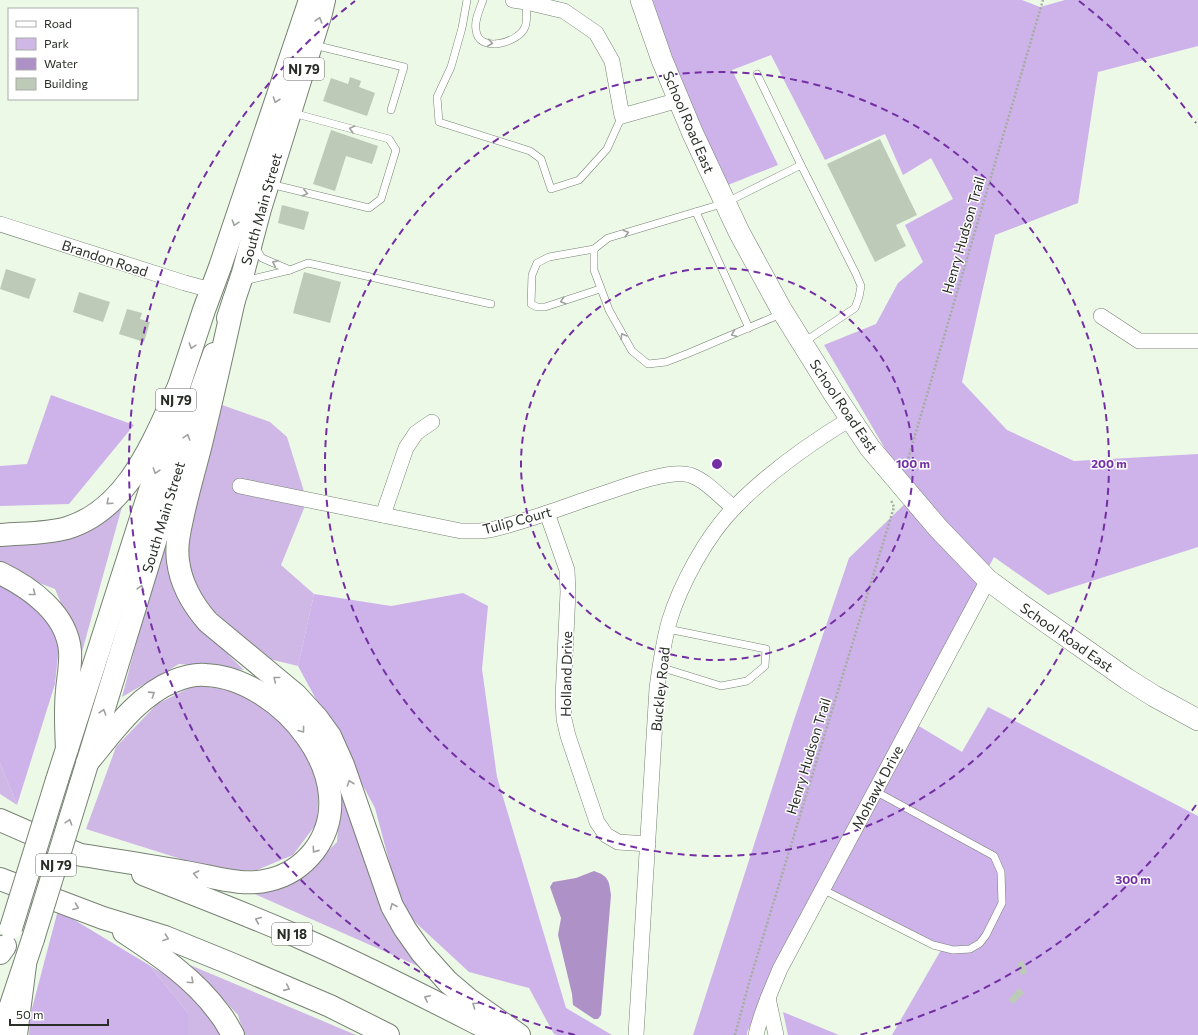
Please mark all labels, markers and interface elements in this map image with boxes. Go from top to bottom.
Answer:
legend [8,8,138,100]
text: Road [44,16,72,30]
one-way arrow [314,17,323,24]
text: Park [44,36,70,50]
one-way arrow [487,38,493,47]
text: Water [44,56,78,70]
road number: NJ 79 [284,58,324,80]
street label: School Road East [660,68,718,176]
text: Building [44,76,88,90]
one-way arrow [272,96,281,103]
one-way arrow [348,125,355,134]
street label: South Main Street [237,151,285,267]
street label: Henry Hudson Trail [938,175,988,295]
one-way arrow [302,188,309,197]
one-way arrow [231,219,240,226]
one-way arrow [622,229,629,238]
street label: Brandon Road [60,236,150,280]
one-way arrow [272,260,279,268]
one-way arrow [560,296,567,305]
one-way arrow [731,329,739,337]
one-way arrow [621,333,628,340]
one-way arrow [188,342,197,349]
street label: School Road East [806,356,882,456]
road number: NJ 79 [156,389,196,411]
one-way arrow [182,433,191,440]
text: 100 m [896,456,930,470]
text: 200 m [1091,456,1127,470]
centre of rings [710,457,724,471]
street label: South Main Street [138,459,188,575]
one-way arrow [152,467,161,474]
one-way arrow [106,498,114,505]
street label: Tulip Court [481,503,554,537]
one-way arrow [136,585,145,592]
one-way arrow [29,589,36,596]
street label: School Road East [1017,599,1117,675]
street label: Holland Drive [557,631,575,717]
street label: Buckley Road [647,646,673,732]
one-way arrow [274,677,281,684]
one-way arrow [148,691,155,698]
street label: Henry Hudson Trail [782,696,834,816]
one-way arrow [98,709,107,716]
one-way arrow [297,726,304,733]
street label: Mohawk Drive [848,742,906,832]
one-way arrow [346,780,354,787]
one-way arrow [64,818,73,825]
one-way arrow [313,845,320,852]
road number: NJ 79 [36,854,76,876]
one-way arrow [193,870,199,878]
text: 300 m [1115,872,1151,886]
one-way arrow [72,903,79,911]
one-way arrow [389,903,397,910]
one-way arrow [255,917,263,925]
road number: NJ 18 [272,923,312,945]
one-way arrow [163,933,170,941]
one-way arrow [186,977,194,984]
one-way arrow [283,983,290,991]
one-way arrow [424,995,431,1003]
scale bar [10,1001,108,1027]
one-way arrow [473,1002,480,1009]
text: 50 m [16,1007,44,1021]

